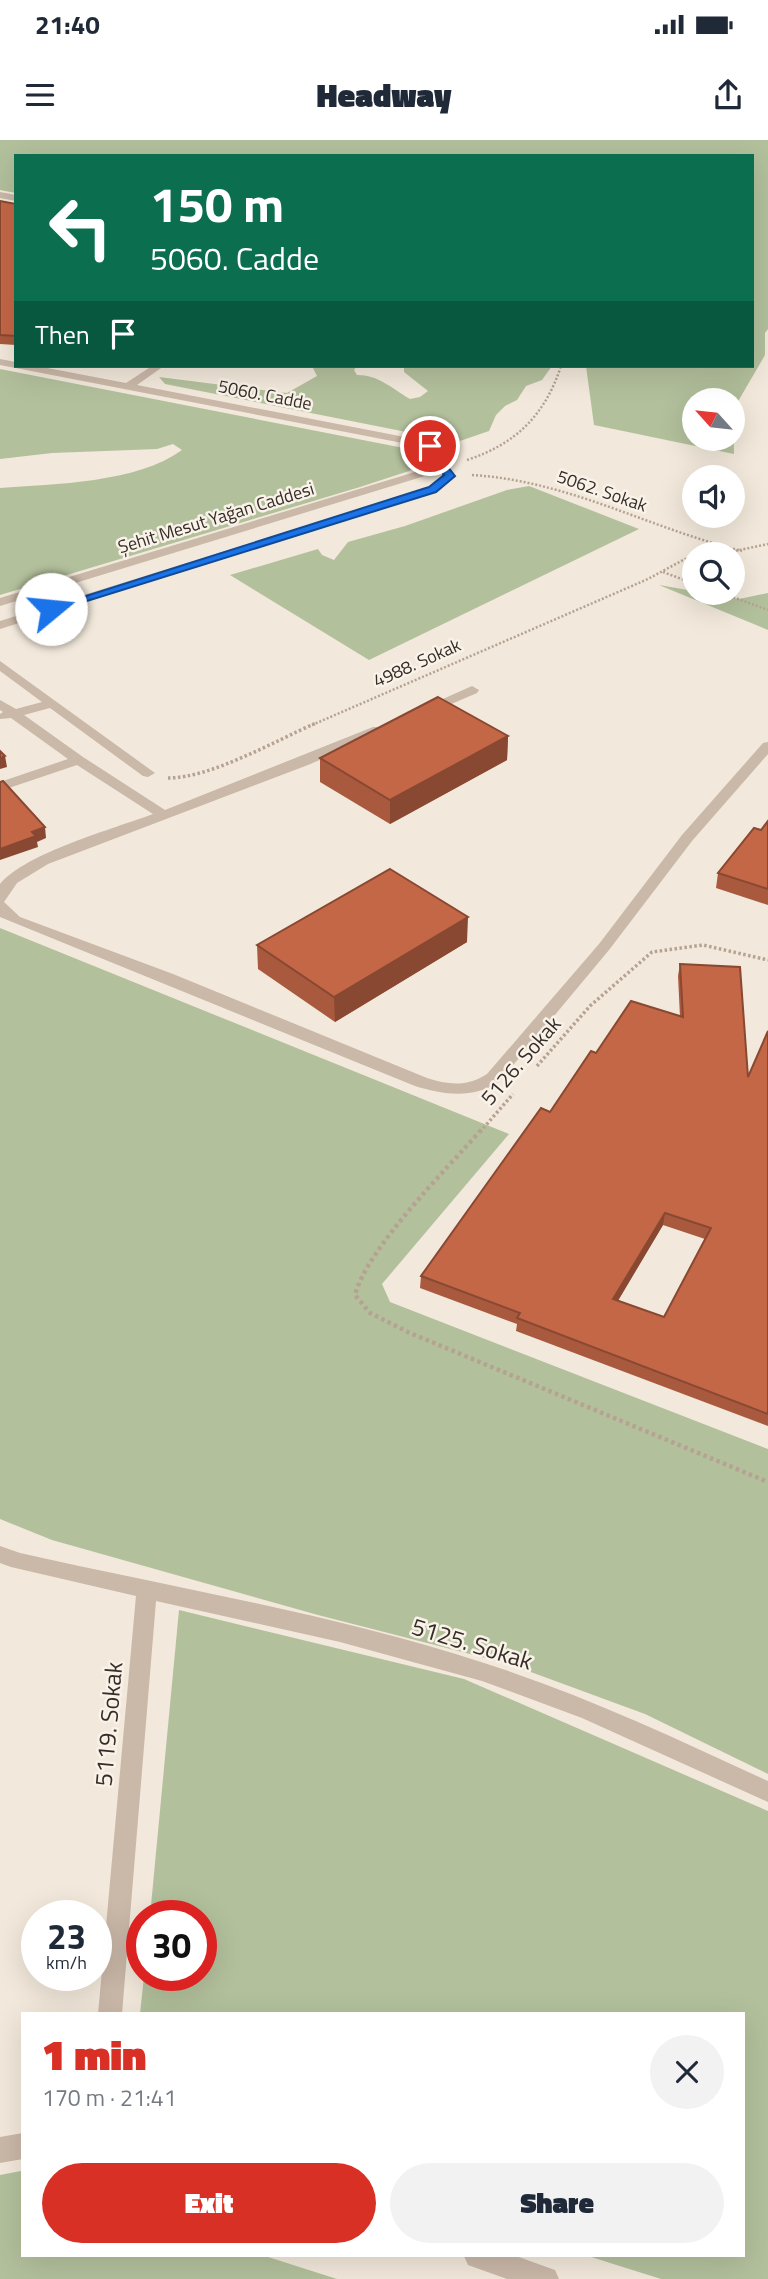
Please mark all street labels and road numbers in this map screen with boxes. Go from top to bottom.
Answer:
street label: 5060. Cadde [216,372,314,417]
street label: 5062. Sokak [553,463,651,519]
street label: Şehit Mesut Yağan Caddesi [114,475,317,560]
street label: 4988. Sokak [369,631,465,694]
street label: 5126. Sokak [472,1009,568,1112]
street label: 5125. Sokak [407,1608,538,1679]
street label: 5119. Sokak [85,1660,131,1788]

